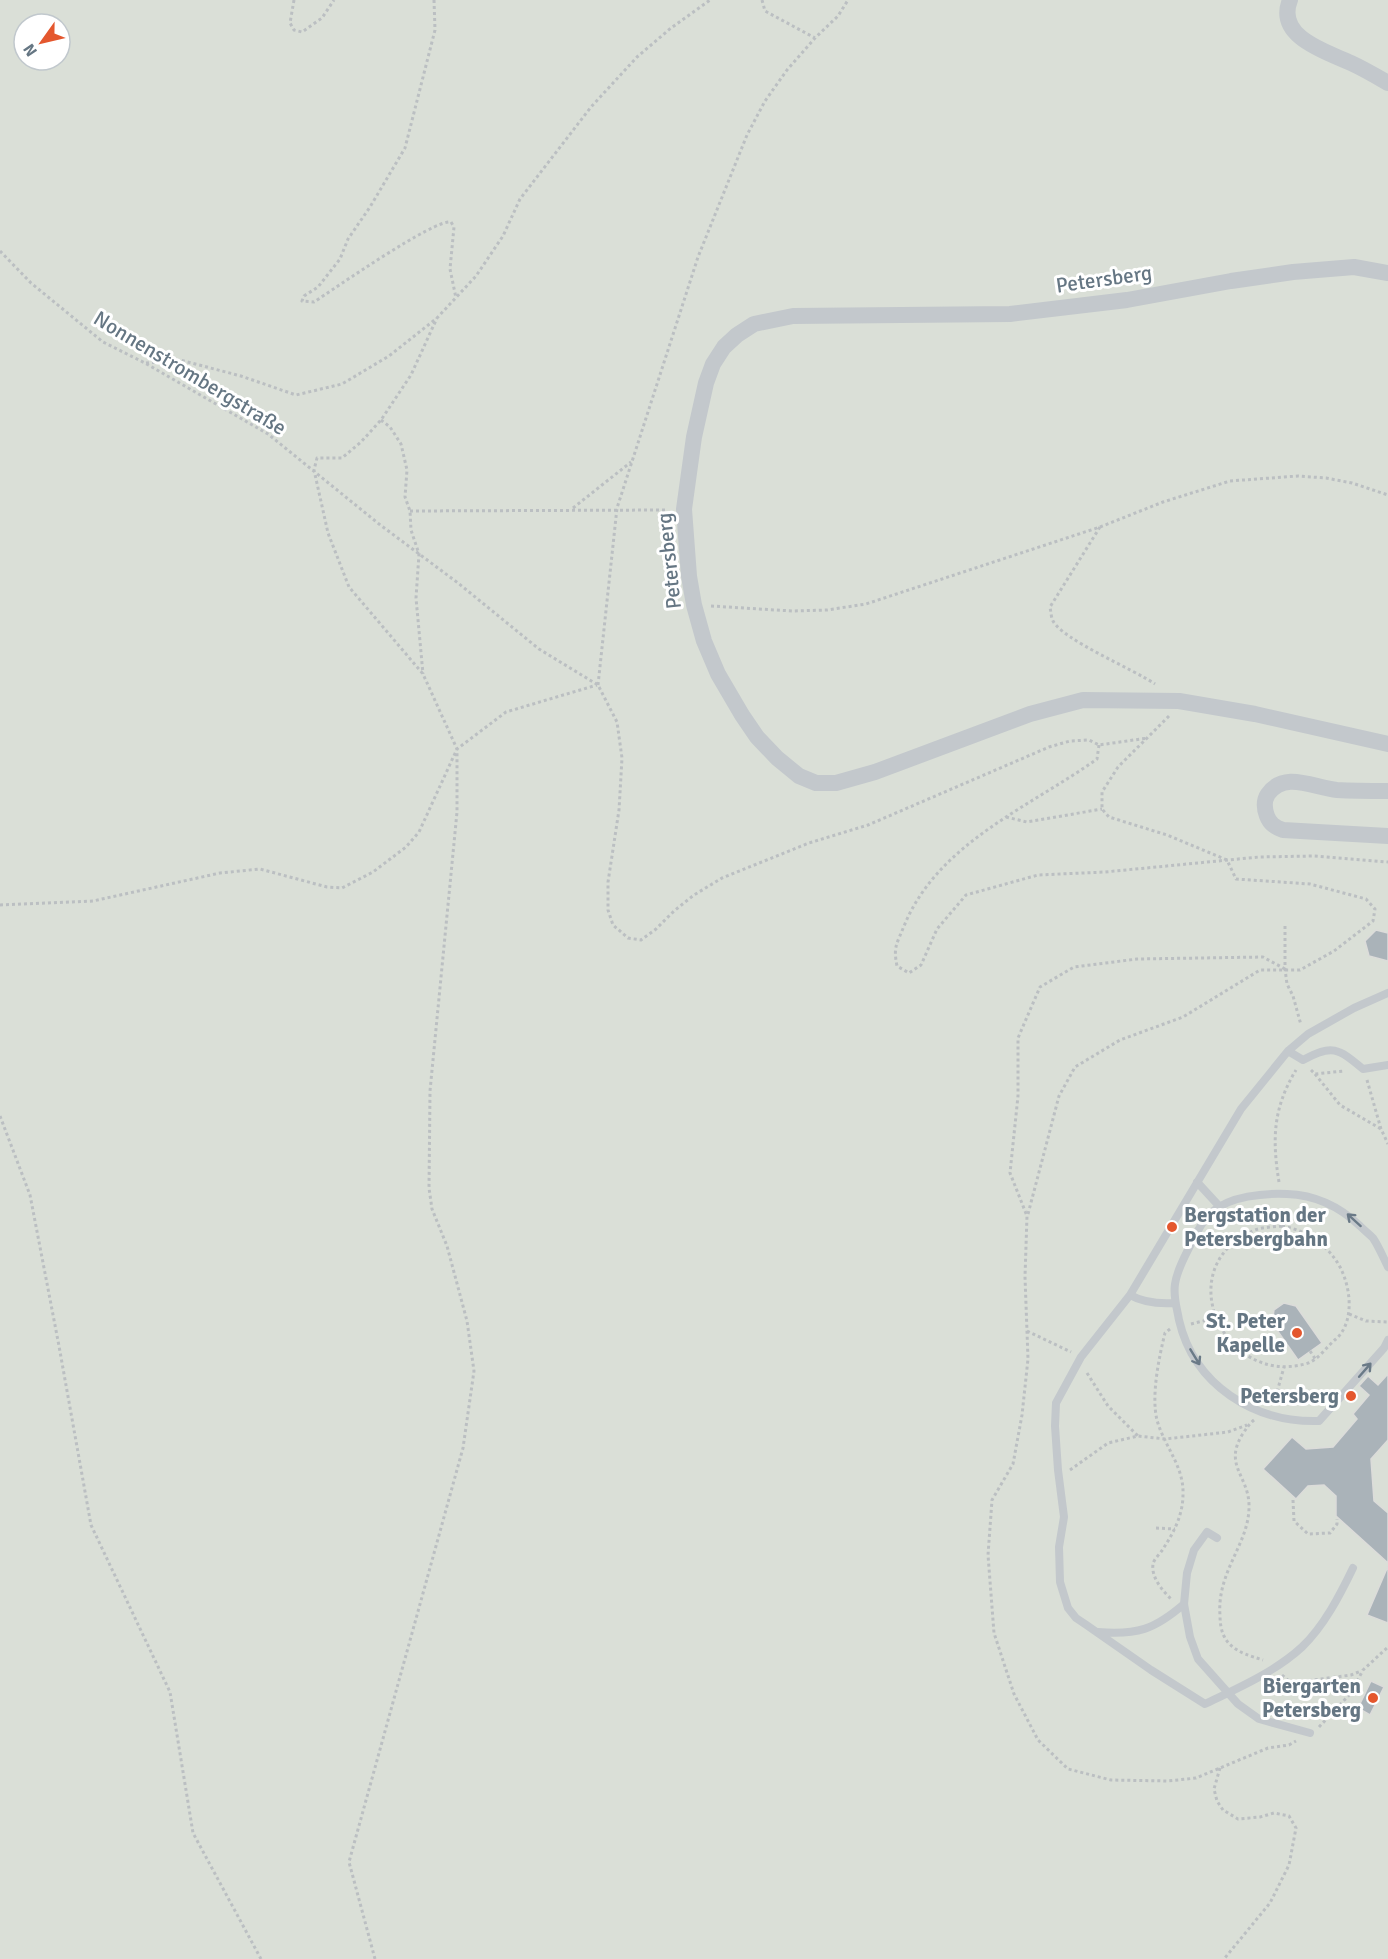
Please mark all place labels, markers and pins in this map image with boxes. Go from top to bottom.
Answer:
place label: Bergstation der Petersbergbahn [1184,1202,1328,1252]
marker: Bergstation der Petersbergbahn [1165,1220,1179,1234]
place label: St. Peter Kapelle [1206,1308,1286,1358]
marker: St. Peter Kapelle [1290,1326,1304,1340]
place label: Petersberg [1240,1383,1339,1409]
marker: Petersberg [1344,1389,1358,1403]
place label: Biergarten Petersberg [1262,1673,1361,1723]
marker: Biergarten Petersberg [1366,1691,1380,1705]

